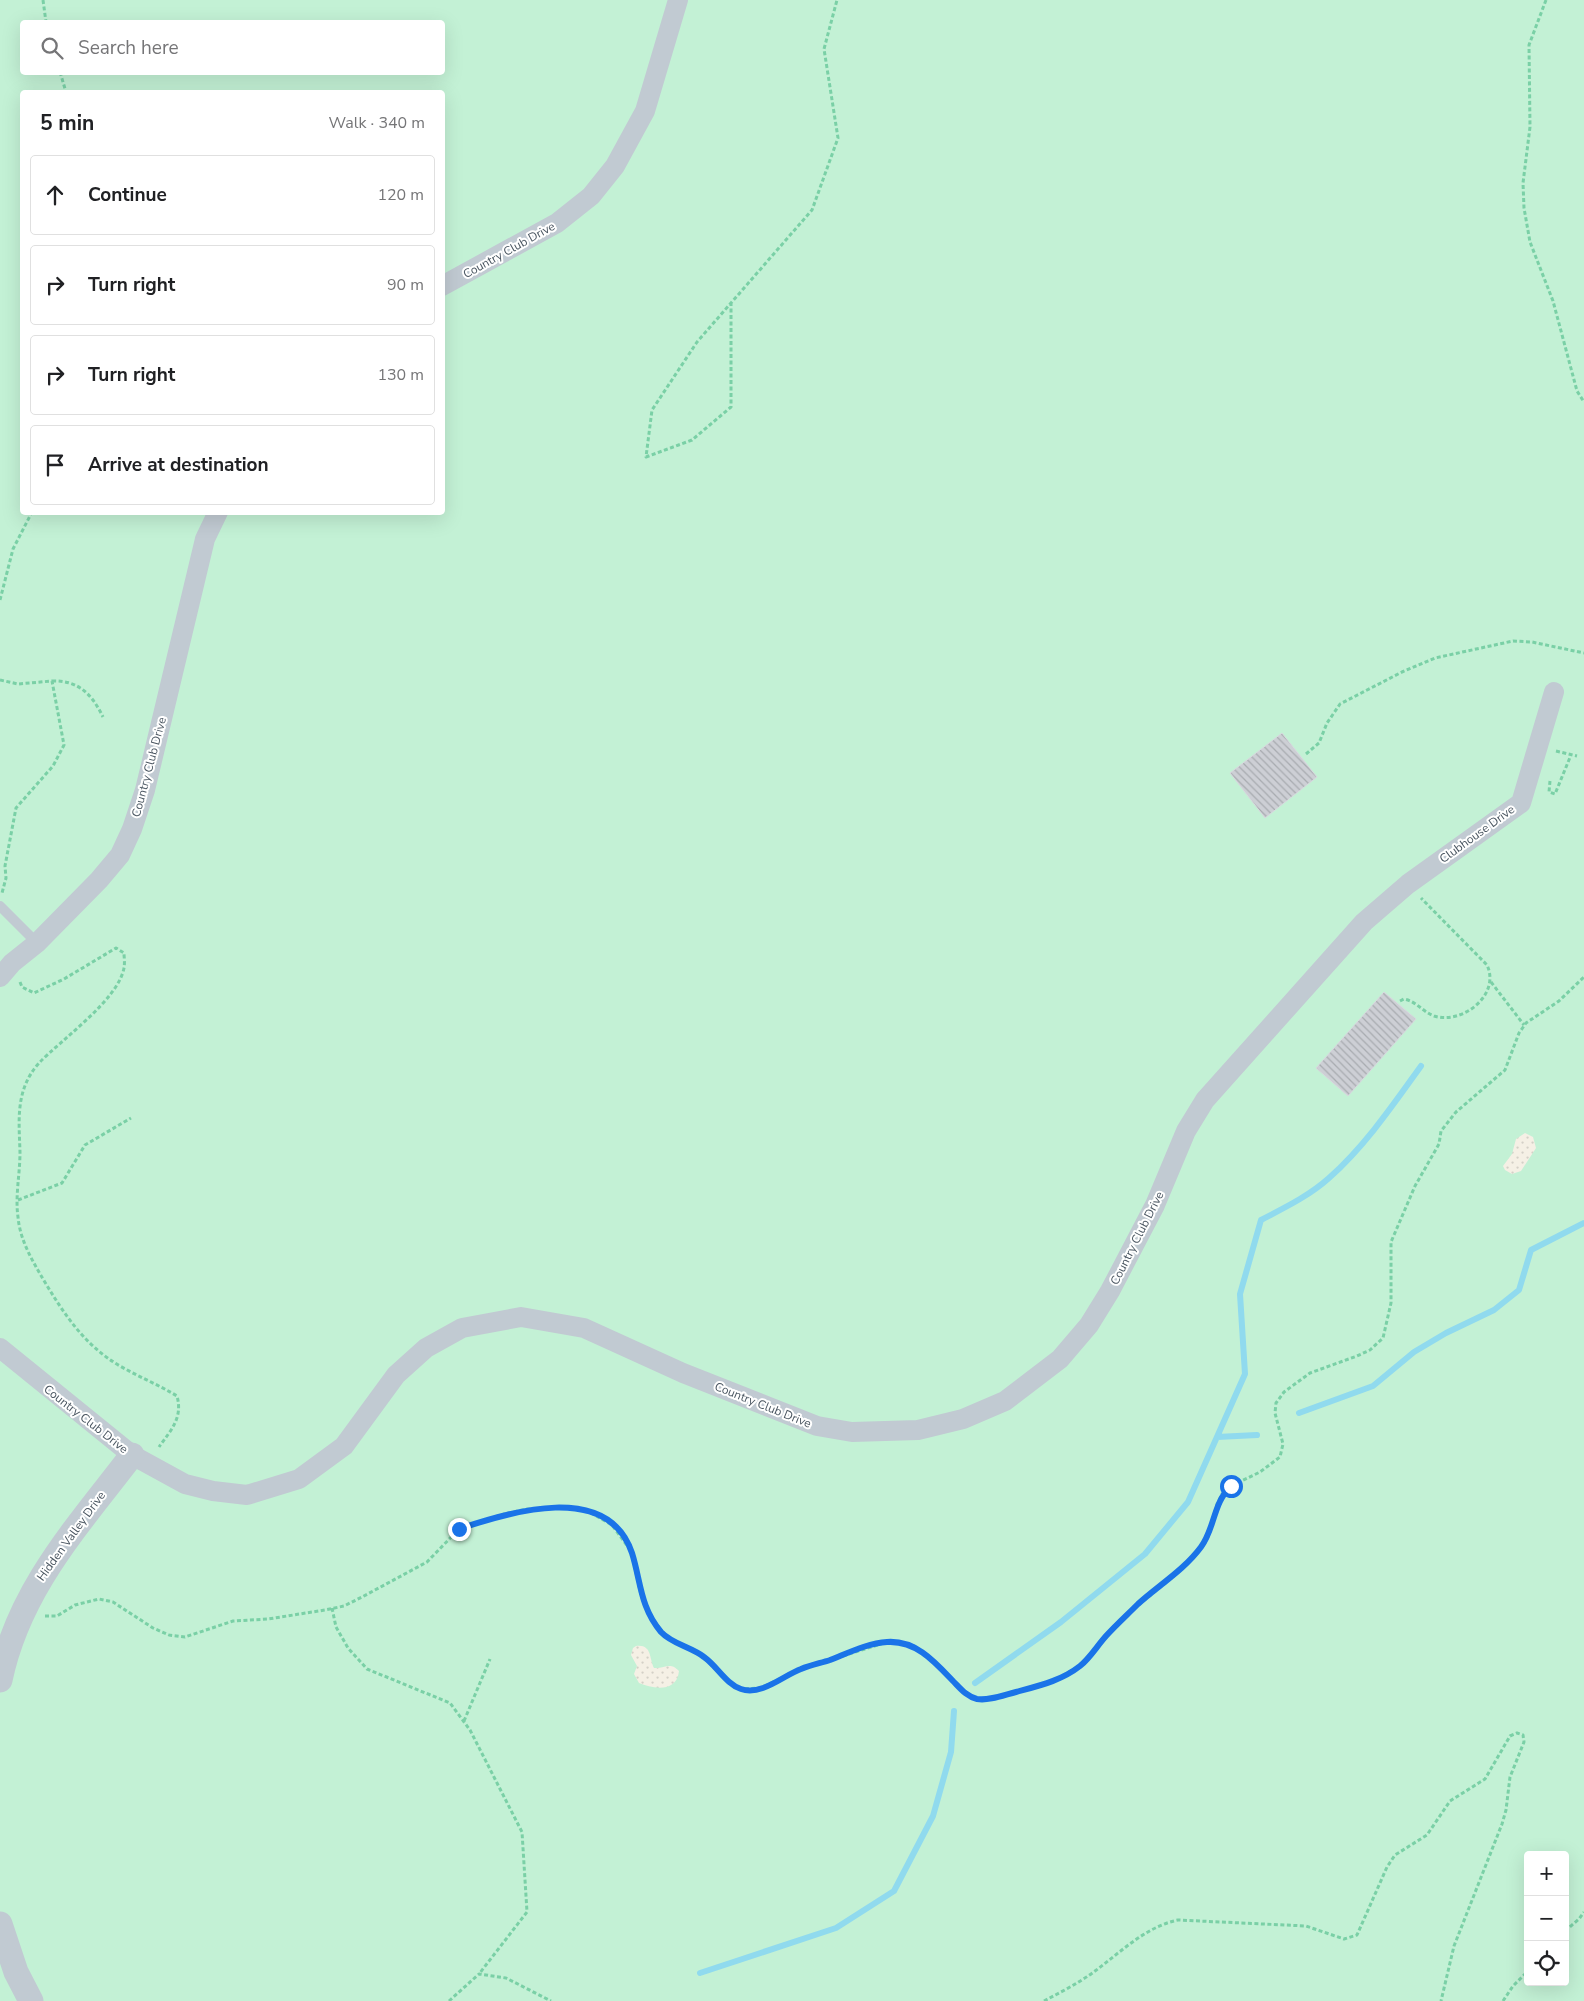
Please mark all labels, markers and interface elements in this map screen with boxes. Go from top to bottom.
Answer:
search box [20,20,445,75]
icon: search [38,34,66,62]
text: Search here [78,35,179,61]
text: 5 min [40,109,94,137]
text: Walk · 340 m [329,112,425,134]
icon: ahead [41,181,69,209]
text: Continue [88,182,167,208]
text: 120 m [377,184,424,206]
street label: Country Club Drive [460,218,558,282]
icon: right [41,271,69,299]
text: Turn right [88,272,175,298]
text: 90 m [387,274,424,296]
icon: right [41,361,69,389]
text: Turn right [88,362,175,388]
text: 130 m [377,364,424,386]
icon: arrive [41,451,69,479]
text: Arrive at destination [88,452,269,478]
street label: Country Club Drive [128,715,170,819]
street label: Clubhouse Drive [1436,801,1518,867]
street label: Country Club Drive [1107,1189,1167,1287]
street label: Country Club Drive [712,1378,814,1432]
street label: Country Club Drive [41,1381,131,1457]
route start [1220,1475,1243,1498]
street label: Hidden Valley Drive [33,1488,109,1584]
route end [448,1518,471,1541]
map controls [1524,1851,1569,1986]
button: + [1524,1851,1569,1896]
button: − [1524,1896,1569,1941]
button: locate [1524,1941,1569,1986]

